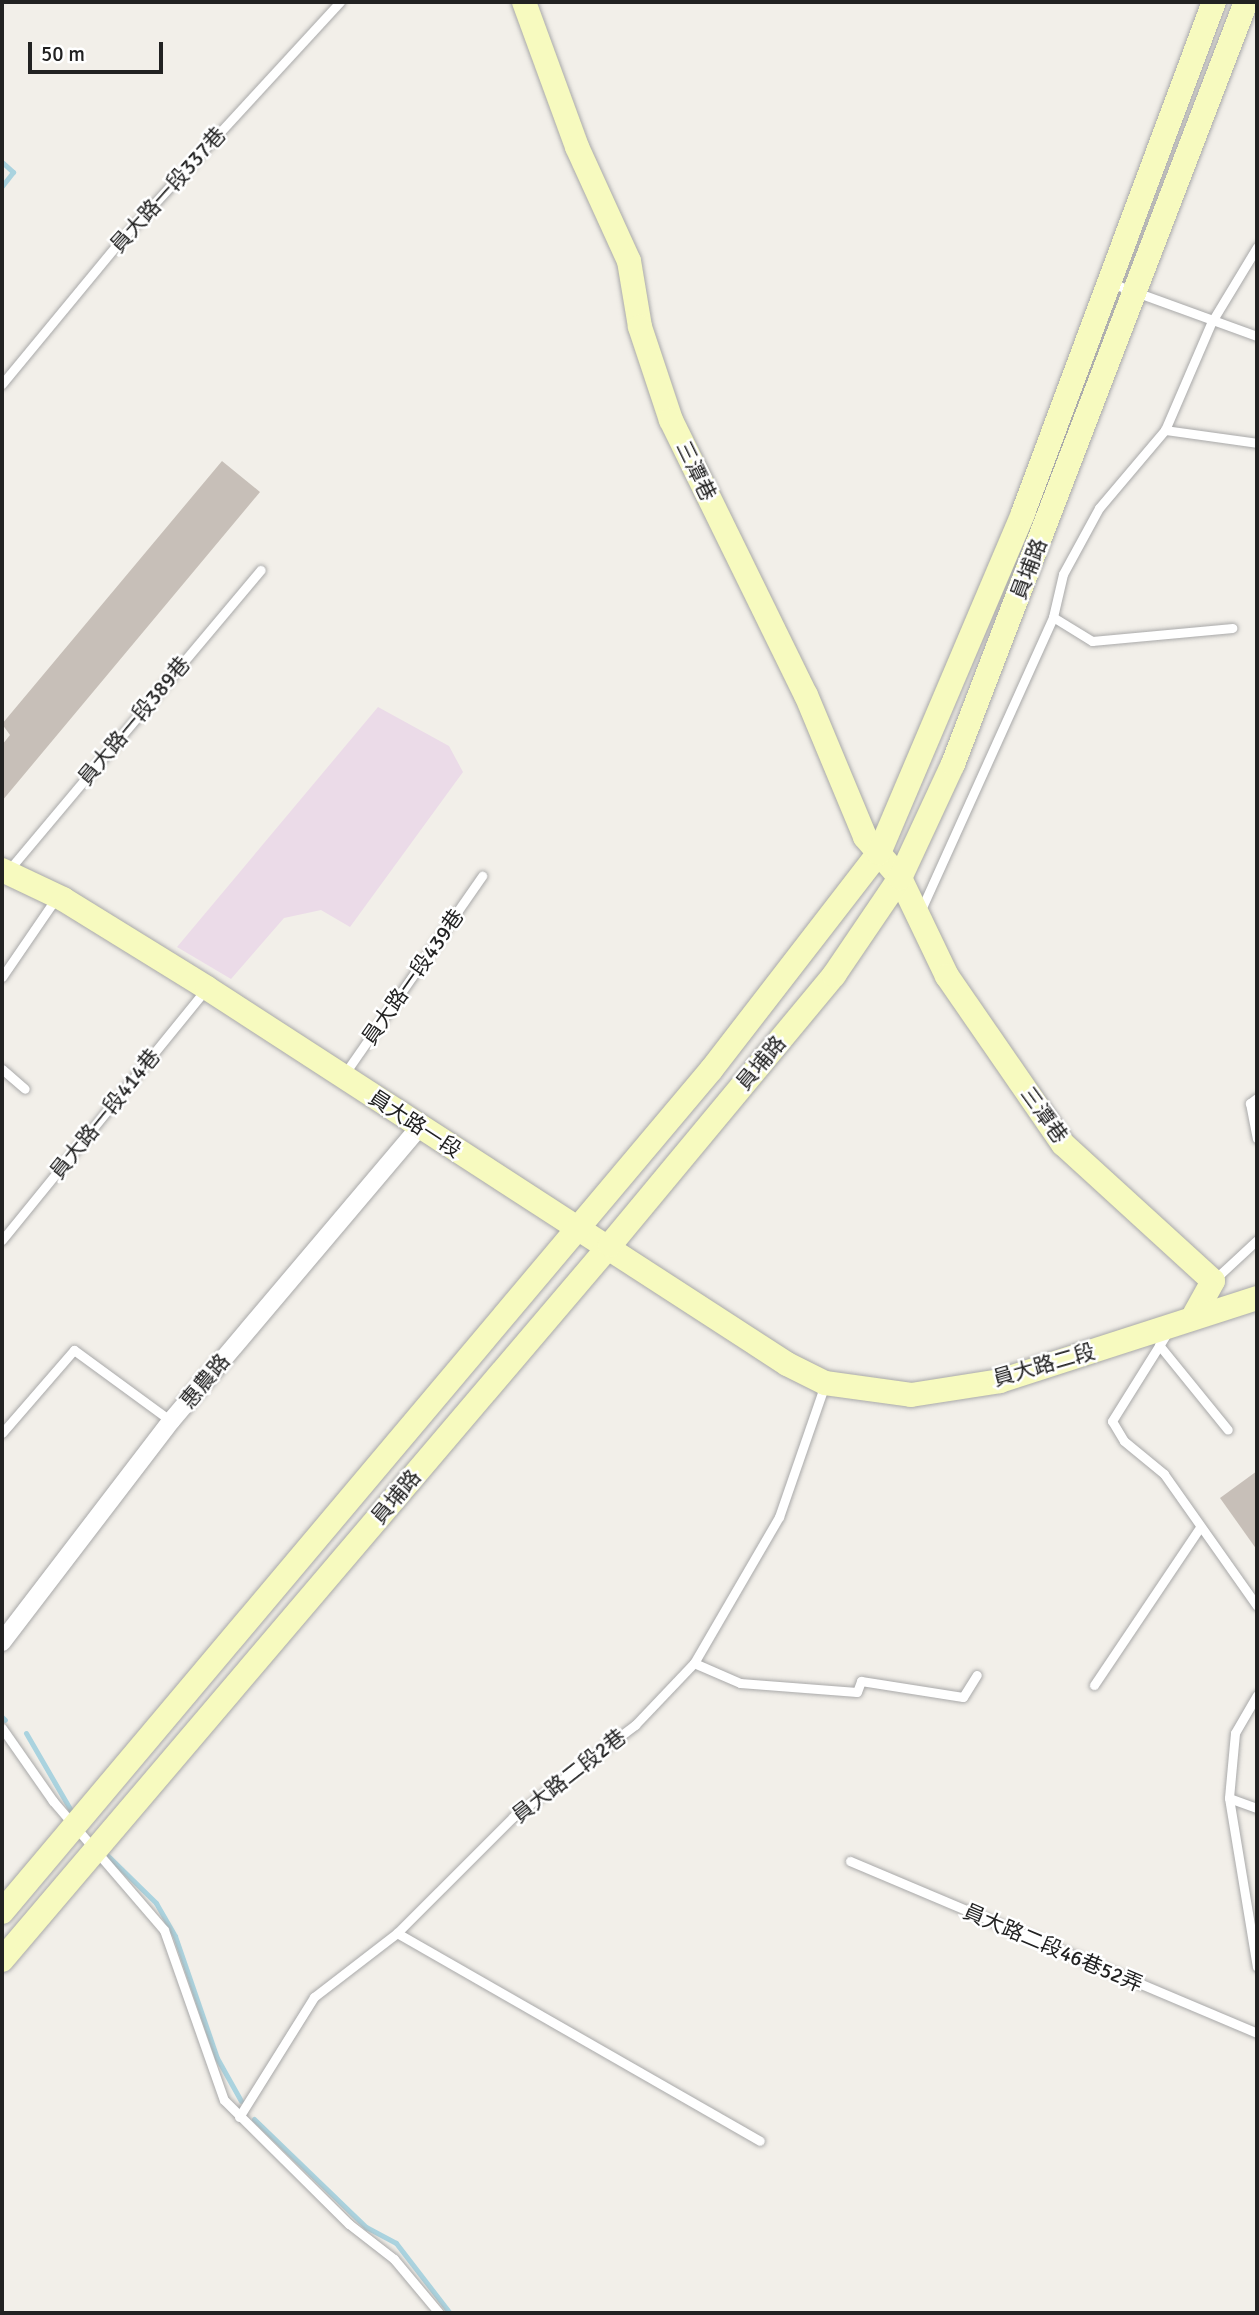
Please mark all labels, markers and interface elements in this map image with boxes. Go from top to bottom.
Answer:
scale bar [32,28,166,72]
text: 50 m [41,41,85,67]
street label: 員大路一段337巷 [105,122,231,258]
street label: 三潭巷 [671,437,721,505]
street label: 員埔路 [1006,535,1052,603]
street label: 員大路一段389巷 [73,652,195,790]
street label: 員大路一段439巷 [357,904,469,1050]
street label: 員埔路 [731,1031,791,1095]
street label: 員大路一段414巷 [45,1044,165,1184]
street label: 三潭巷 [1015,1082,1073,1148]
street label: 員大路一段 [364,1085,466,1163]
street label: 員大路二段 [990,1338,1098,1392]
street label: 惠農路 [175,1349,235,1413]
street label: 員埔路 [366,1465,426,1529]
street label: 員大路二段2巷 [507,1724,631,1828]
street label: 員大路二段46巷52弄 [960,1899,1146,1997]

